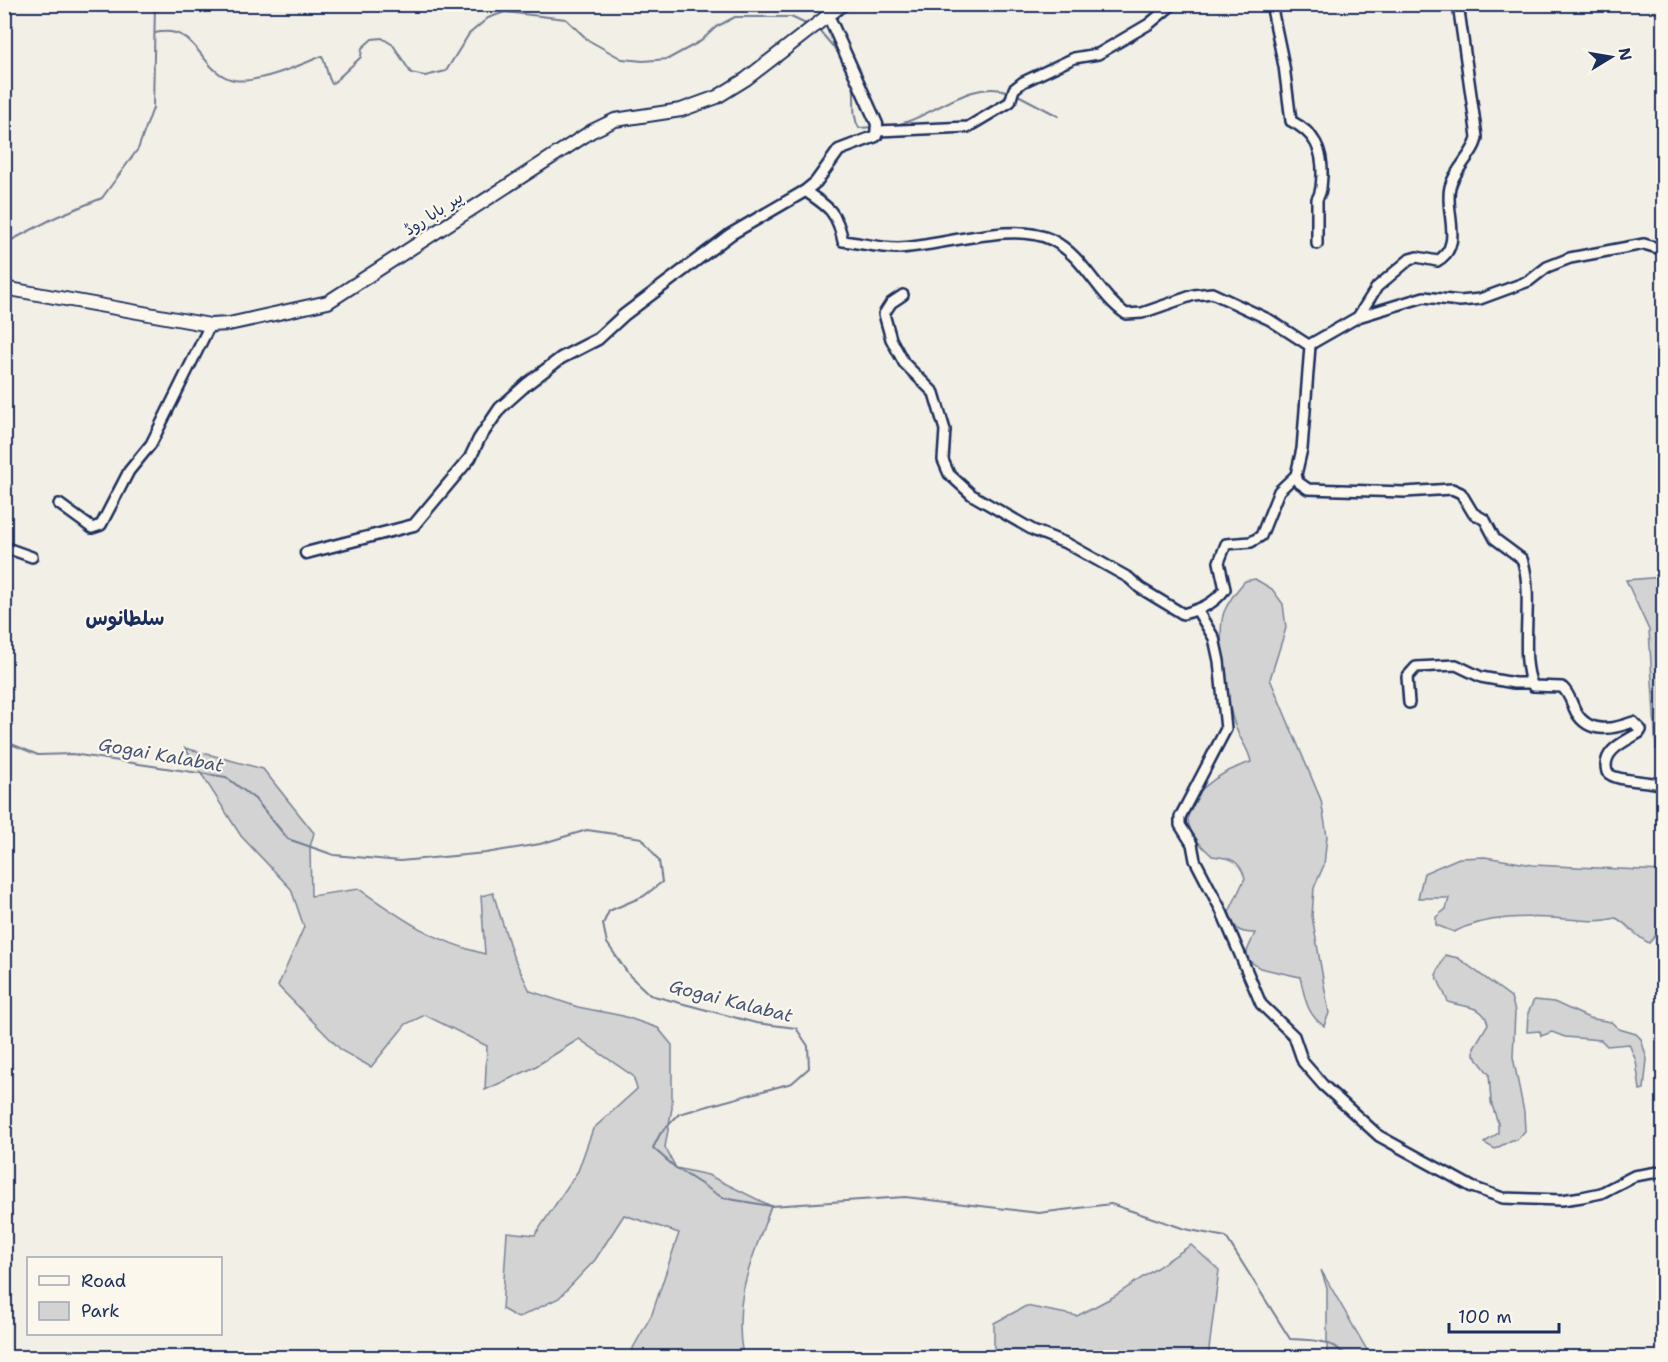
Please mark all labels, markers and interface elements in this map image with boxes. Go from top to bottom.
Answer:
north arrow [1581,27,1641,87]
text: N [1614,46,1637,62]
street label: پیر بابا روڈ [400,187,467,240]
district label: سلطانوس [86,605,164,631]
water label: Gogai Kalabat [97,732,226,778]
water label: Gogai Kalabat [667,974,795,1028]
legend [27,1257,222,1335]
text: Road [81,1269,126,1293]
scale bar [1449,1296,1558,1334]
text: Park [81,1299,120,1323]
text: 100 m [1458,1305,1512,1329]

